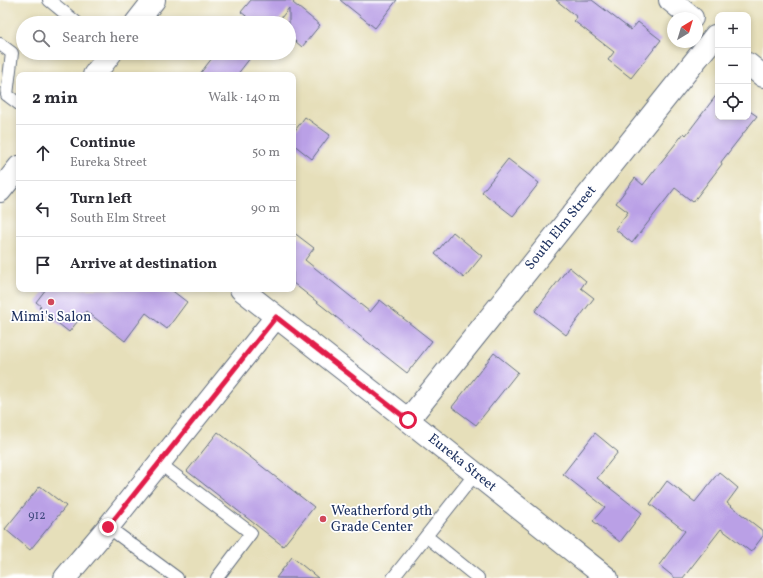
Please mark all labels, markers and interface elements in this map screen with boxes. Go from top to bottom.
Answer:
north arrow [667,12,703,48]
map controls [715,12,751,120]
button: + [715,12,751,48]
search box [16,16,296,60]
icon: search [30,27,52,49]
text: Search here [62,28,139,49]
button: − [715,48,751,84]
button: locate [715,84,751,120]
text: 2 min [32,87,78,110]
text: Walk · 140 m [208,89,280,107]
text: Continue [70,133,135,154]
icon: ahead [32,142,54,164]
text: 50 m [252,144,280,162]
text: Eureka Street [70,154,147,172]
street label: South Elm Street [521,182,601,274]
text: Turn left [70,189,132,210]
icon: left [32,198,54,220]
text: 90 m [251,200,280,218]
text: South Elm Street [70,210,166,228]
icon: arrive [32,254,54,276]
text: Arrive at destination [70,254,217,275]
marker: Mimi's Salon [46,297,56,307]
place label: Mimi's Salon [11,308,91,327]
route start [399,411,417,429]
street label: Eureka Street [424,430,500,497]
place label: Weatherford 9th Grade Center [331,502,432,537]
house number: 912 [28,508,46,524]
marker: Weatherford 9th Grade Center [318,514,328,524]
route end [99,518,117,536]

